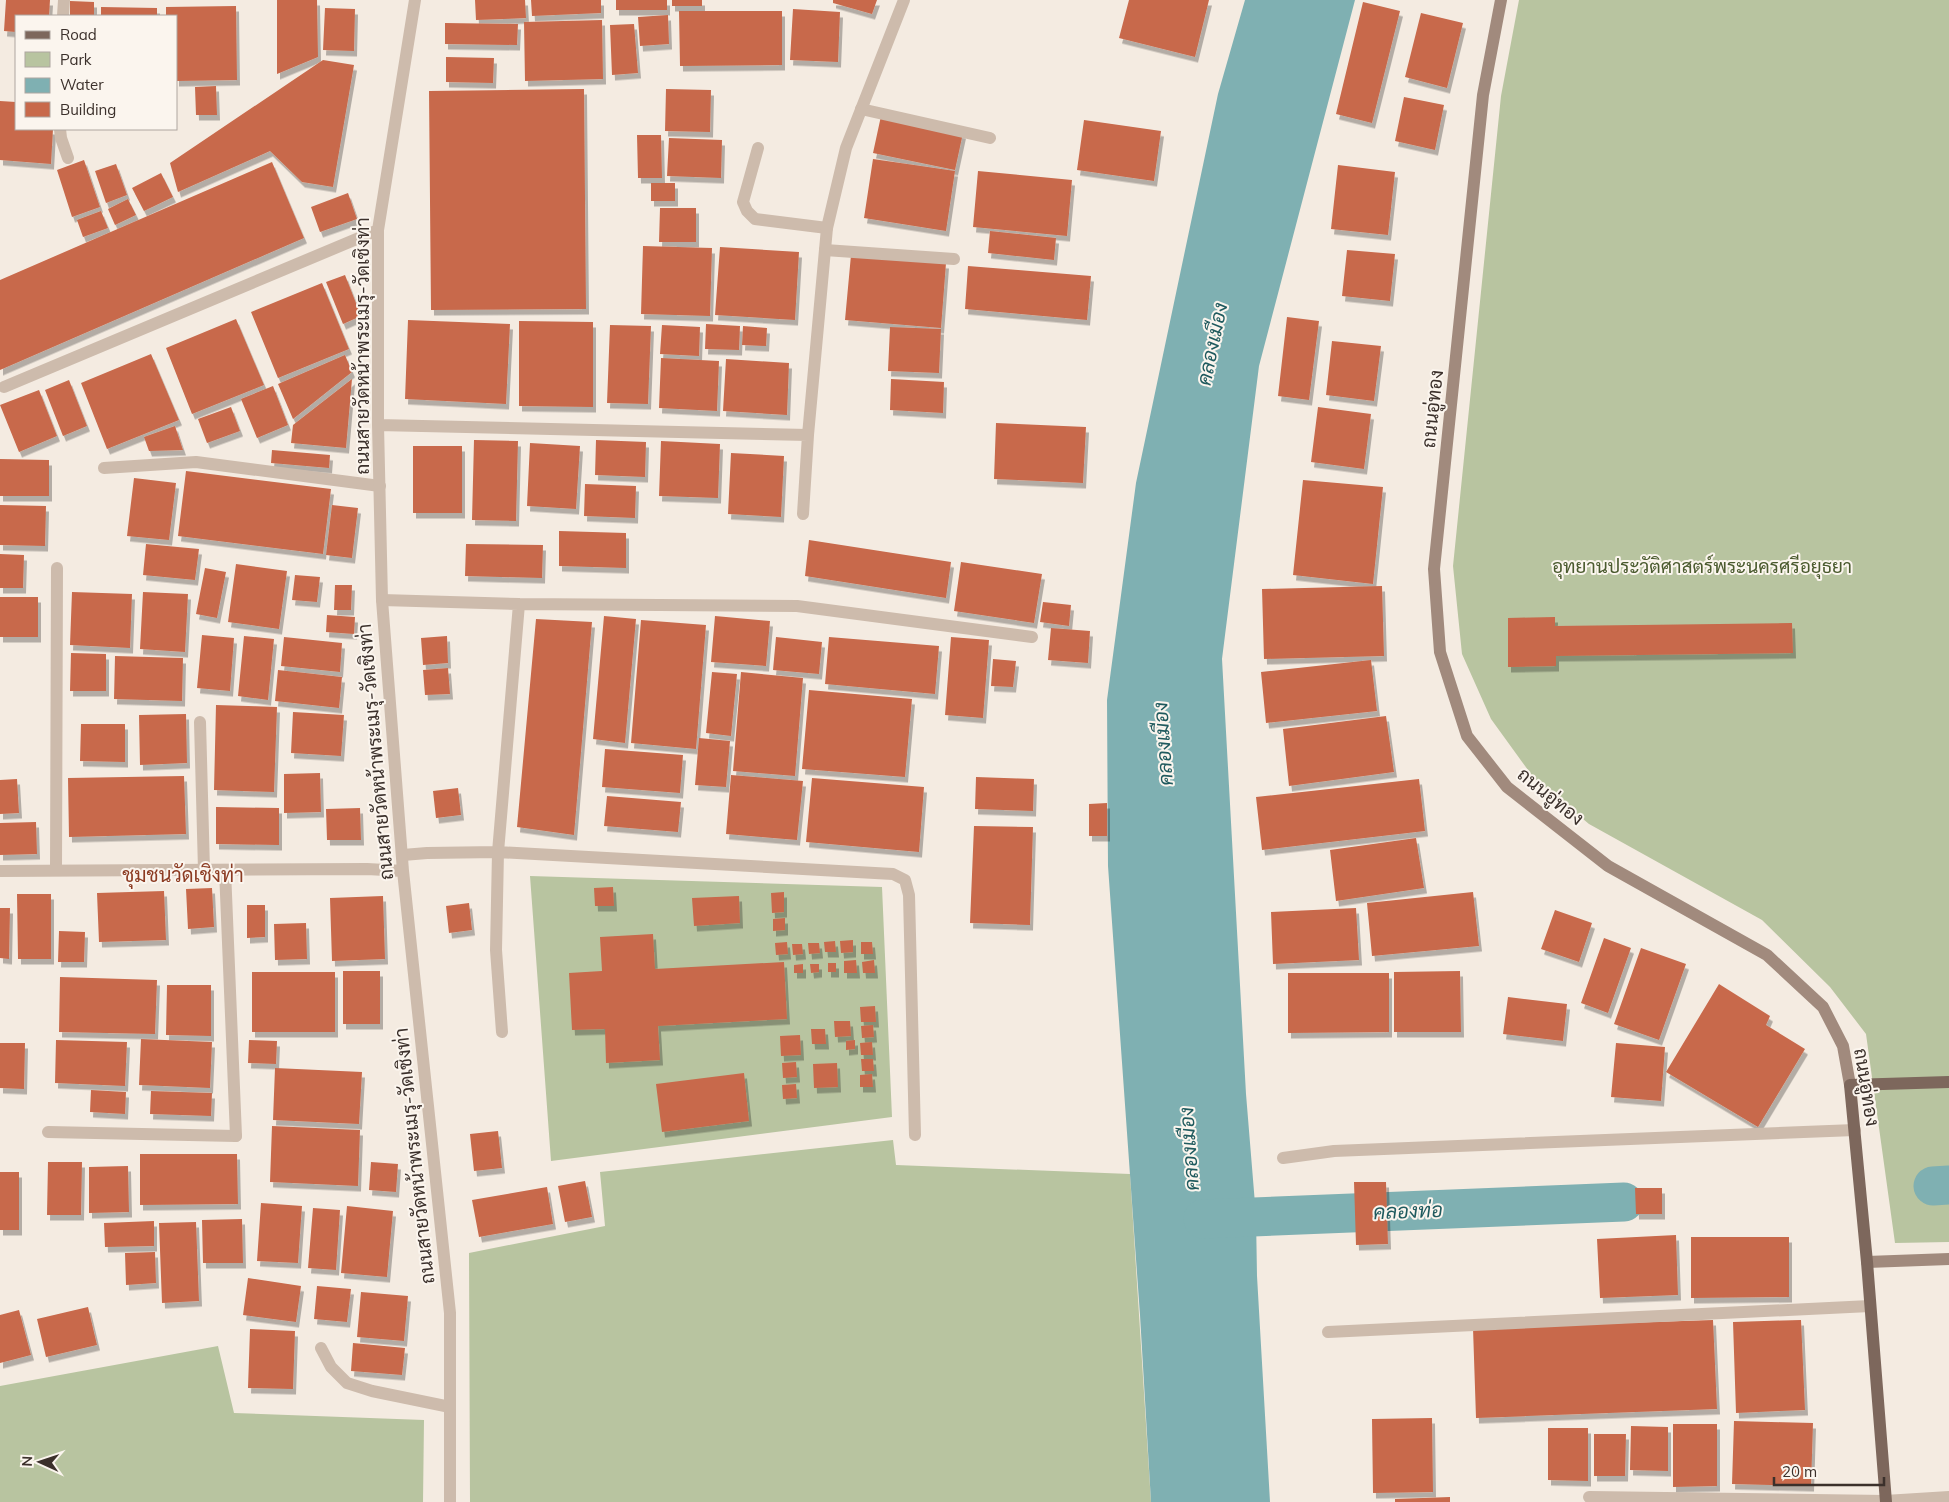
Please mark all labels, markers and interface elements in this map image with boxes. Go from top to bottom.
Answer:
legend [15,15,178,130]
text: Road [60,25,97,44]
text: Park [60,50,92,69]
text: Water [60,75,104,94]
text: Building [60,100,116,119]
street label: ถนนสายวัดหน้าพระเมรุ-วัดเชิงท่า [350,217,375,475]
water label: คลองเมือง [1191,300,1232,387]
street label: ถนนอู่ทอง [1416,369,1450,450]
park label: อุทยานประวัติศาสตร์พระนครศรีอยุธยา [1552,554,1852,579]
street label: ถนนสายวัดหน้าพระเมรุ-วัดเชิงท่า [352,623,399,881]
water label: คลองเมือง [1147,701,1178,787]
street label: ถนนอู่ทอง [1512,762,1589,832]
district label: ชุมชนวัดเชิงท่า [122,862,244,889]
street label: ถนนสายวัดหน้าพระเมรุ-วัดเชิงท่า [389,1027,440,1285]
street label: ถนนอู่ทอง [1847,1046,1885,1128]
water label: คลองเมือง [1173,1106,1204,1192]
water label: คลองท่อ [1373,1197,1443,1224]
north arrow [15,1437,65,1487]
scale bar [1774,1454,1884,1486]
text: N [18,1456,36,1467]
text: 20 m [1782,1462,1817,1481]

